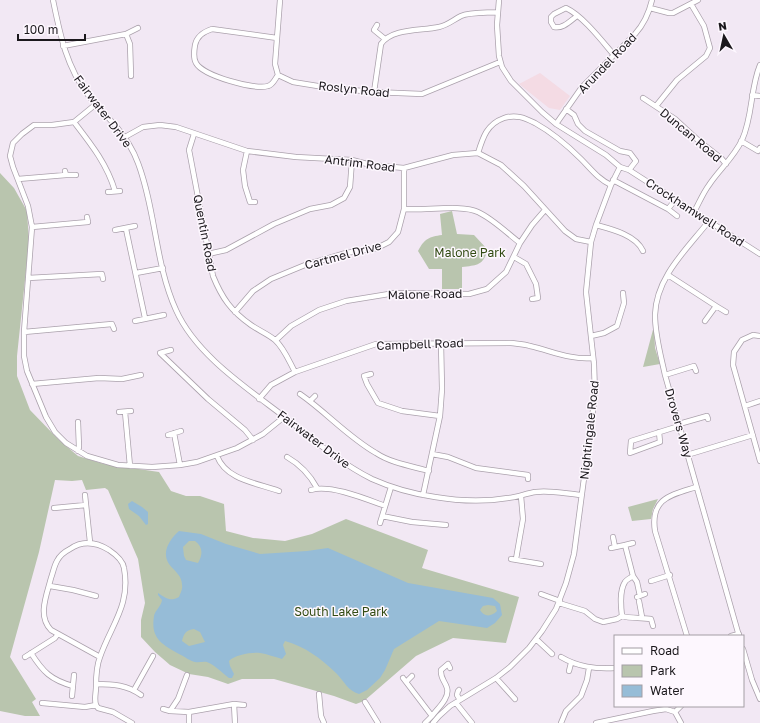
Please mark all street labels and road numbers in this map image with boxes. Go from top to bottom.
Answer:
street label: Arundel Road [575,30,639,96]
street label: Fairwater Drive [71,72,135,150]
street label: Roslyn Road [318,78,390,100]
street label: Duncan Road [657,105,725,165]
street label: Antrim Road [324,151,396,175]
street label: Crockhamwell Road [643,175,747,249]
street label: Quentin Road [190,193,220,273]
street label: Cartmel Drive [303,238,383,272]
street label: Malone Road [387,286,463,302]
street label: Campbell Road [376,335,464,353]
street label: Nightingale Road [576,380,602,480]
street label: Drovers Way [662,386,696,460]
street label: Fairwater Drive [275,407,353,471]

